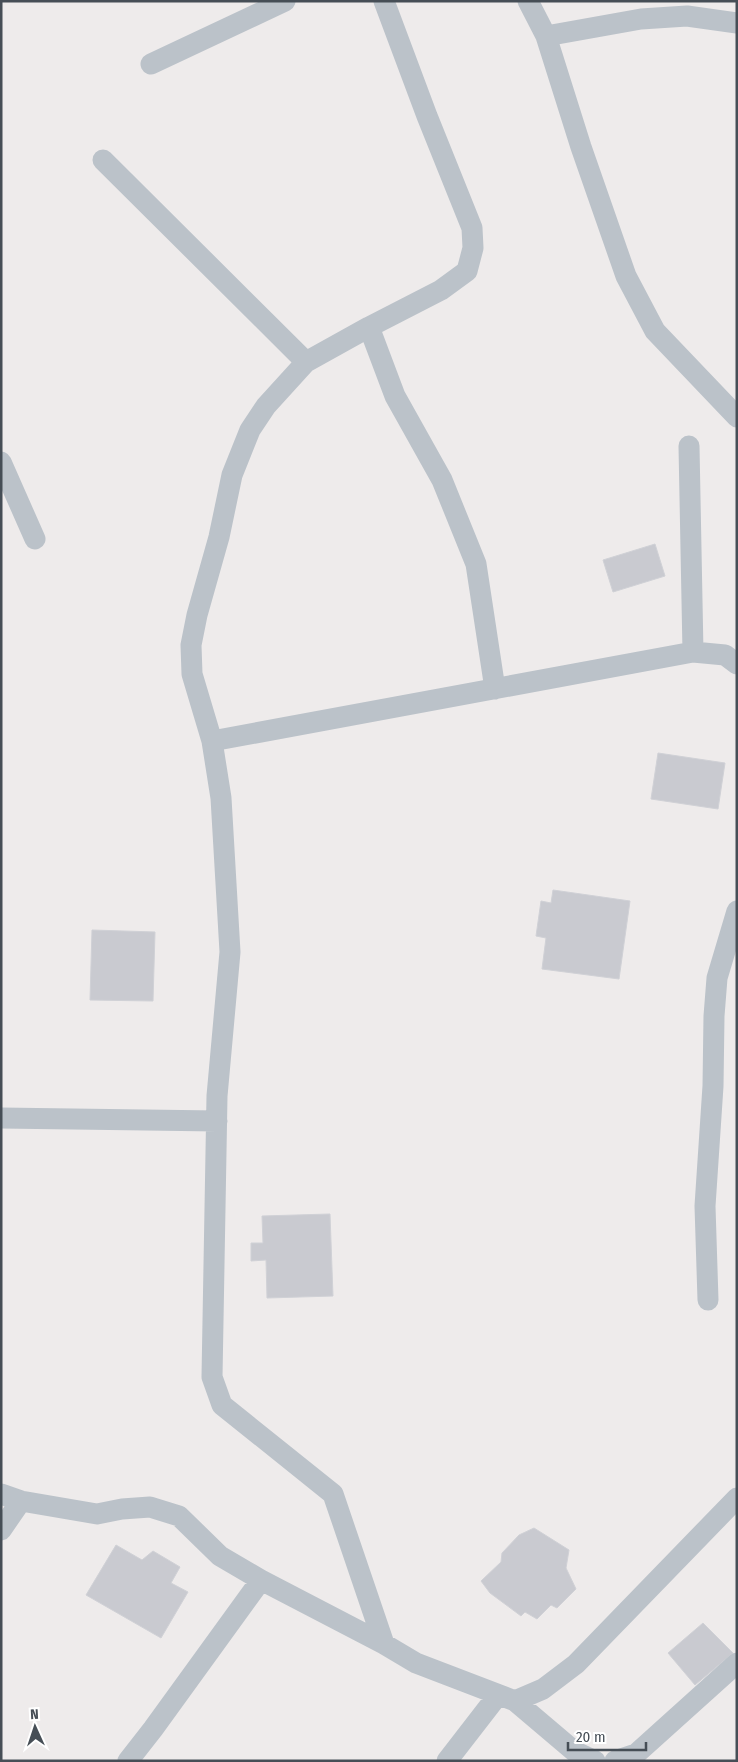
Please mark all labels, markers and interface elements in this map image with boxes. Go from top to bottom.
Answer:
north arrow [10,1702,60,1752]
text: N [30,1706,39,1723]
scale bar [568,1720,646,1752]
text: 20 m [576,1728,606,1746]

